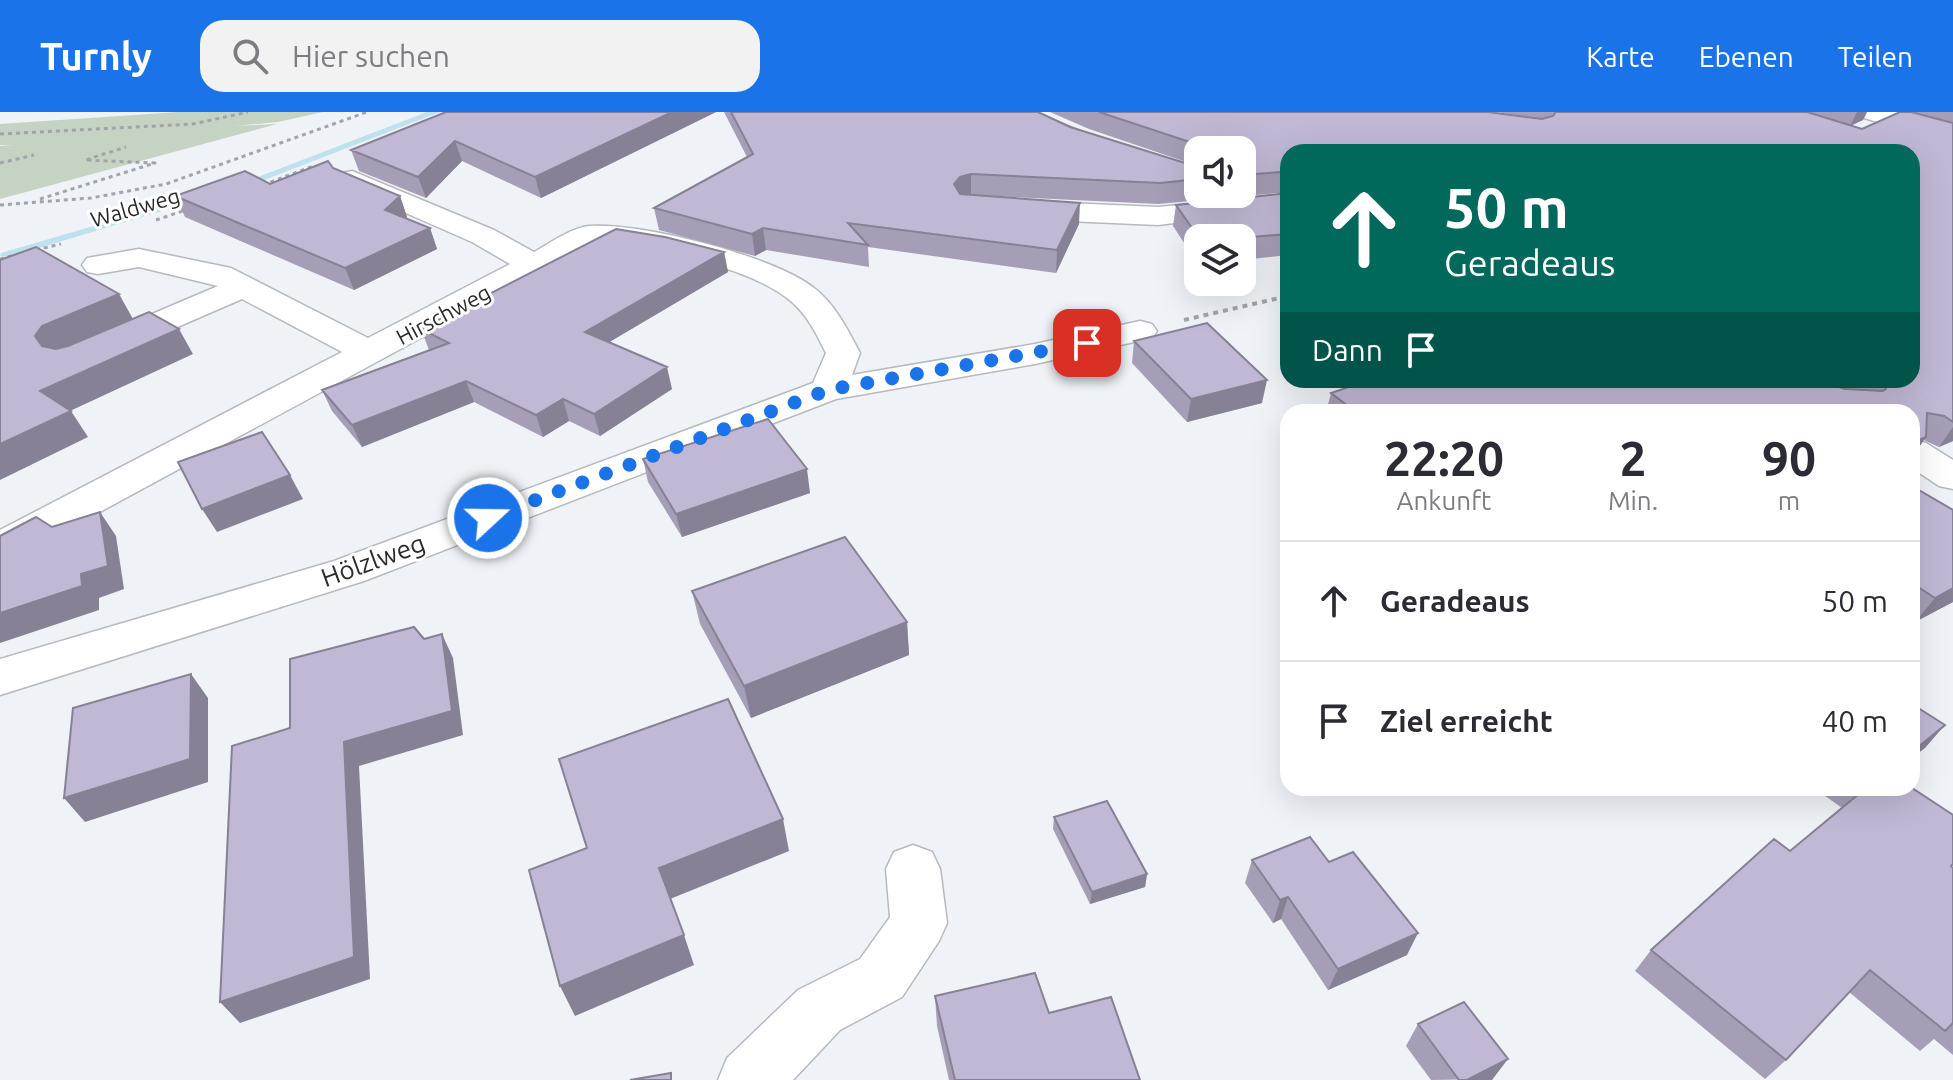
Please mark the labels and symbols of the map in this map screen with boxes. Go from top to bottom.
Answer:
street label: Waldweg [87,182,183,232]
street label: Hirschweg [392,279,494,349]
pin [1053,309,1121,377]
position arrow [446,476,530,560]
street label: Hölzlweg [317,528,429,592]

